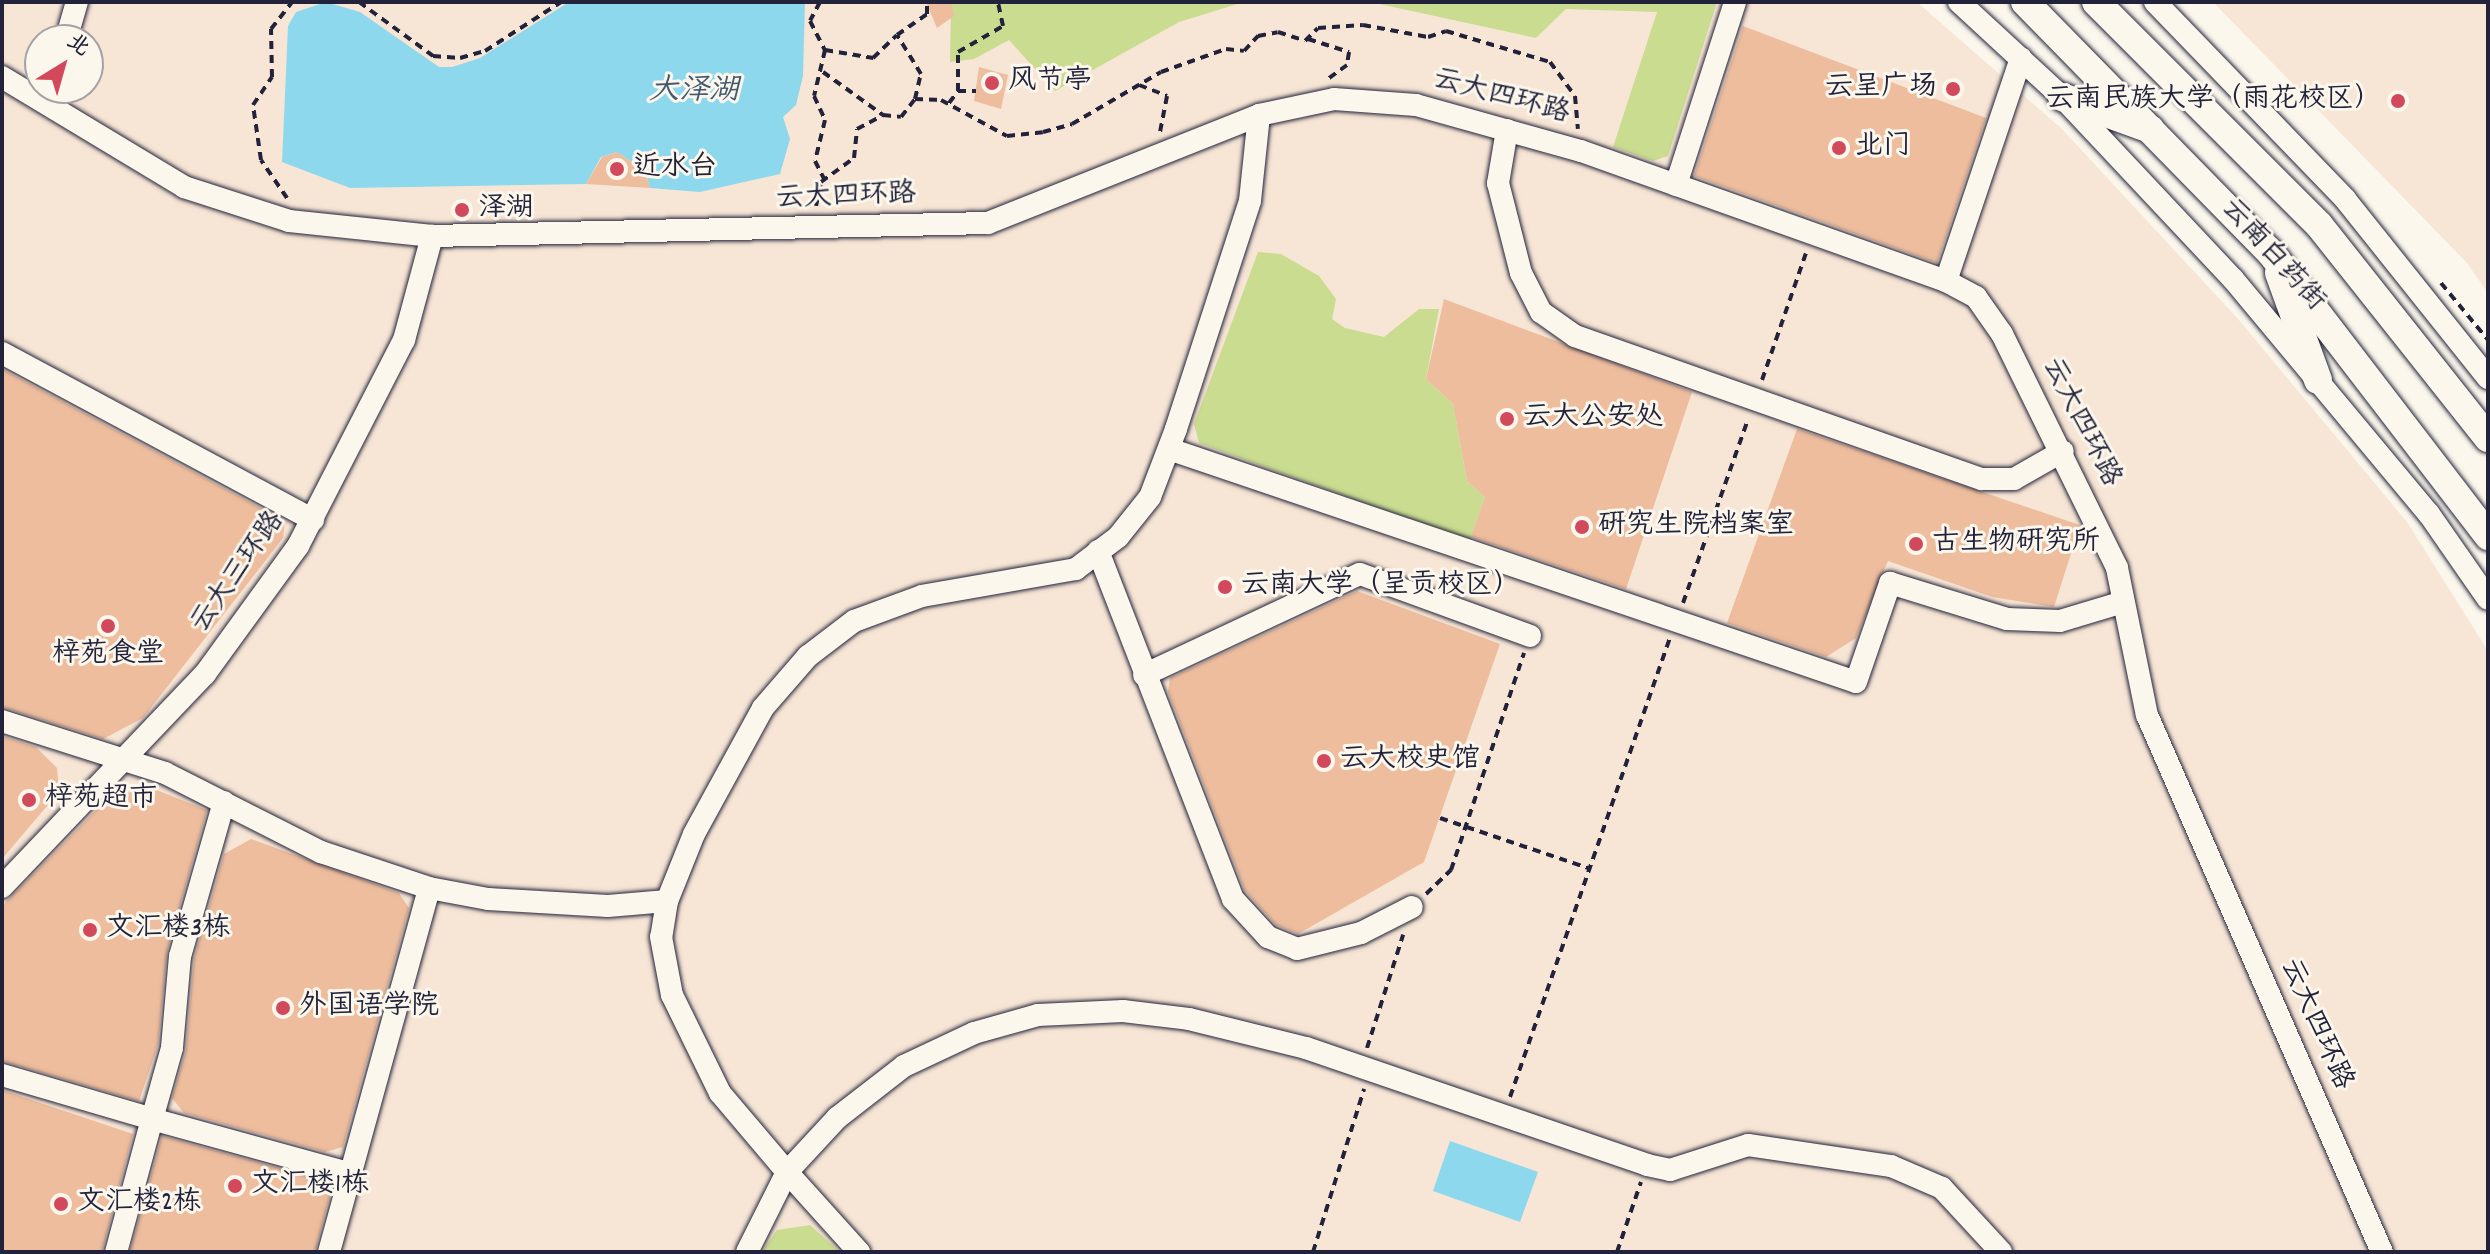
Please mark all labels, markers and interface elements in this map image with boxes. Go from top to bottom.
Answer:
north arrow [24,24,104,104]
text: 北 [59,27,96,65]
street label: 云大四环路 [1429,64,1573,132]
place label: 风节亭 [1008,66,1092,100]
place label: 云呈广场 [1825,72,1937,106]
marker: 风节亭 [983,74,1001,92]
water label: 大泽湖 [649,75,739,111]
marker: 云呈广场 [1944,80,1962,98]
place label: 云南民族大学（雨花校区） [2046,84,2382,118]
marker: 云南民族大学（雨花校区） [2389,92,2407,110]
place label: 北门 [1855,131,1911,165]
marker: 北门 [1830,139,1848,157]
place label: 近水台 [633,152,717,186]
marker: 近水台 [608,160,626,178]
street label: 云大四环路 [775,179,917,217]
place label: 泽湖 [478,193,534,227]
street label: 云南白药街 [2213,193,2331,319]
marker: 泽湖 [453,201,471,219]
street label: 云大四环路 [2033,353,2127,493]
place label: 云大公安处 [1523,402,1663,436]
marker: 云大公安处 [1498,410,1516,428]
street label: 云大三环路 [185,506,293,640]
place label: 研究生院档案室 [1598,510,1794,544]
marker: 研究生院档案室 [1573,518,1591,536]
place label: 古生物研究所 [1932,527,2100,561]
marker: 古生物研究所 [1907,535,1925,553]
place label: 云南大学（呈贡校区） [1241,570,1521,604]
marker: 云南大学（呈贡校区） [1216,578,1234,596]
marker: 梓苑食堂 [99,617,117,635]
place label: 梓苑食堂 [52,639,164,673]
place label: 云大校史馆 [1340,744,1480,778]
marker: 云大校史馆 [1315,752,1333,770]
place label: 梓苑超市 [45,783,157,817]
marker: 梓苑超市 [20,791,38,809]
place label: 文汇楼3栋 [106,913,230,947]
marker: 文汇楼3栋 [81,921,99,939]
street label: 云大四环路 [2271,954,2359,1096]
place label: 外国语学院 [299,991,439,1025]
marker: 外国语学院 [274,999,292,1017]
place label: 文汇楼1栋 [251,1169,369,1203]
marker: 文汇楼1栋 [226,1177,244,1195]
place label: 文汇楼2栋 [77,1187,201,1221]
marker: 文汇楼2栋 [52,1195,70,1213]

